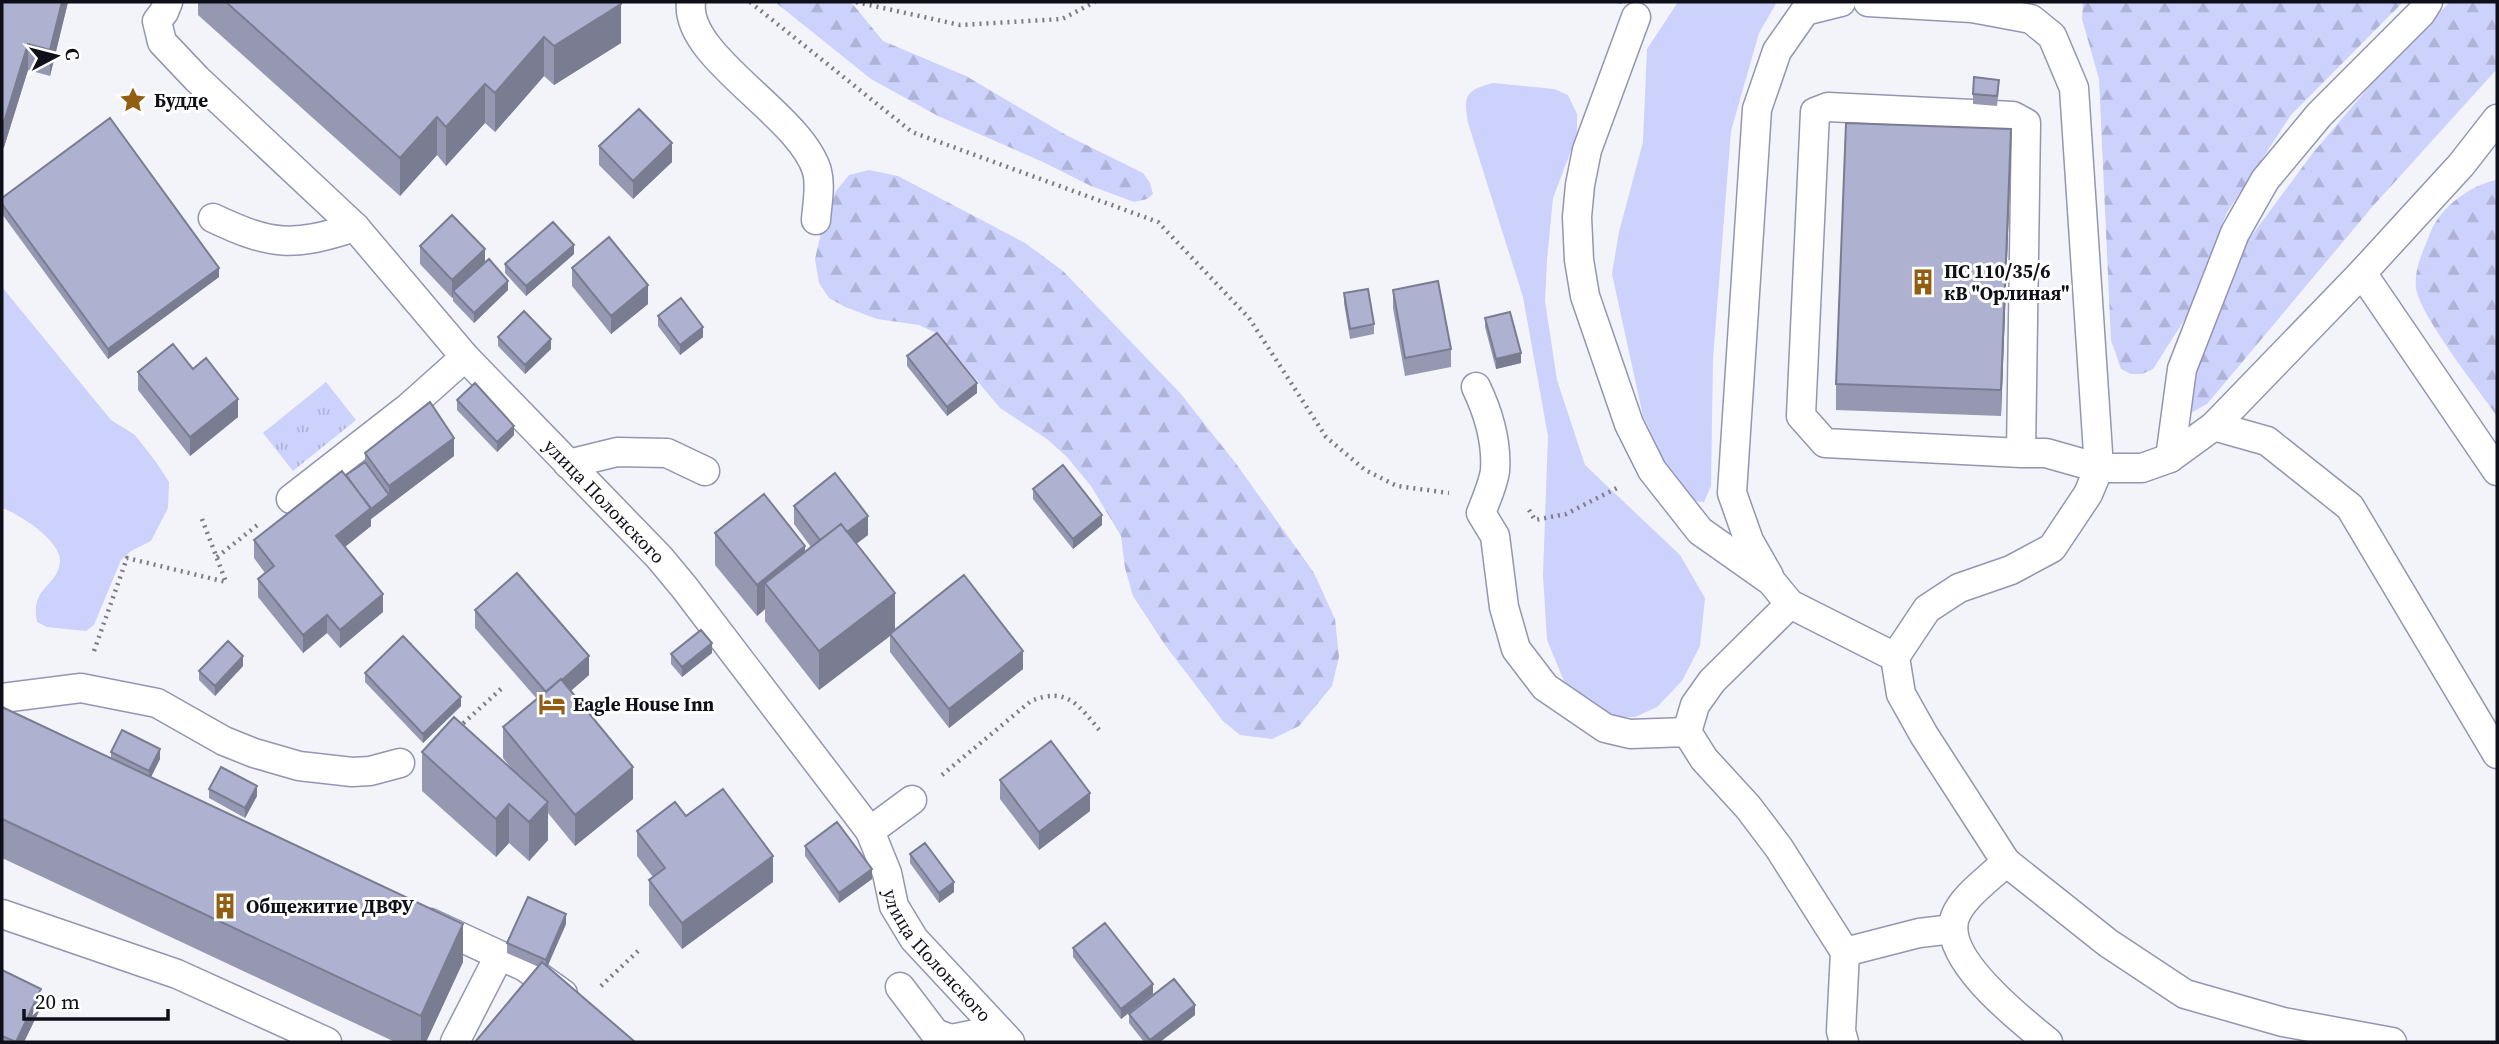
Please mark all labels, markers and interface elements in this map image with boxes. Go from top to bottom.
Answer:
north arrow [21,21,91,91]
text: С [59,46,87,62]
place icon: Будде [118,85,148,115]
place label: Будде [154,87,208,113]
place label: ПС 110/35/6 кВ "Орлиная" [1944,258,2069,306]
building icon: ПС 110/35/6 кВ "Орлиная" [1908,267,1938,297]
street label: улица Полонского [538,433,671,569]
hotel icon: Eagle House Inn [537,689,567,719]
place label: Eagle House Inn [573,691,715,717]
street label: улица Полонского [878,887,997,1027]
building icon: Общежитие ДВФУ [210,891,240,921]
place label: Общежитие ДВФУ [246,893,414,919]
scale bar [24,978,168,1022]
text: 20 m [35,987,80,1016]

